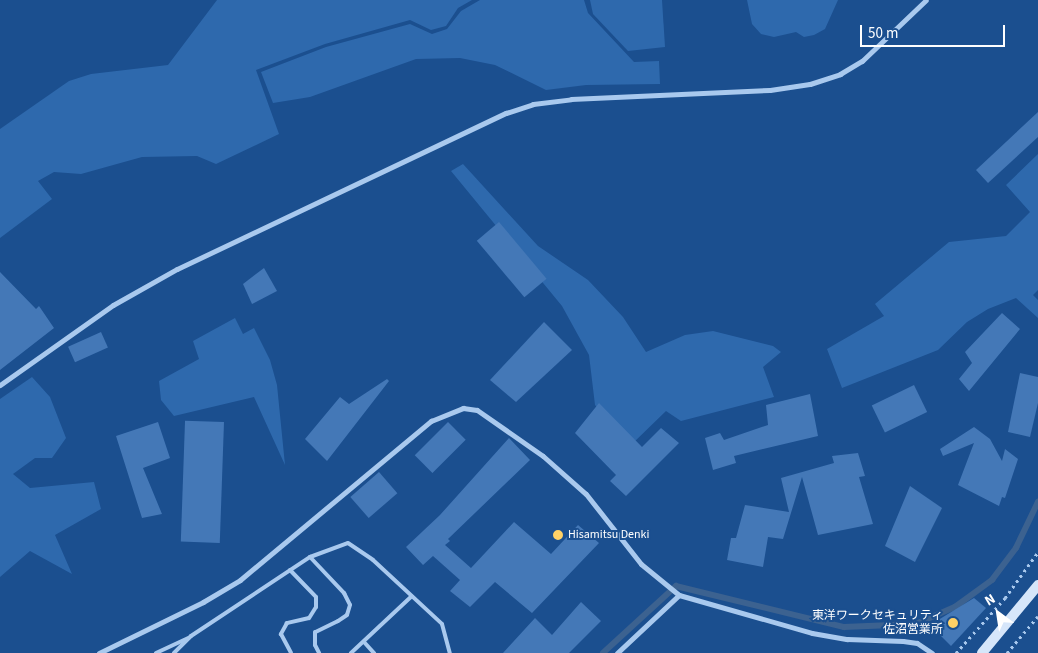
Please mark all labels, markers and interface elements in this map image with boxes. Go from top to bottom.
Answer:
scale bar [863,15,1008,47]
text: 50 m [868,23,898,44]
place label: Hisamitsu Denki [568,528,649,542]
marker: Hisamitsu Denki [552,529,564,541]
north arrow [973,588,1023,638]
text: N [981,589,999,611]
place label: 東洋ワークセキュリティ 佐沼営業所 [811,609,943,637]
marker: 東洋ワークセキュリティ 佐沼営業所 [947,617,959,629]

